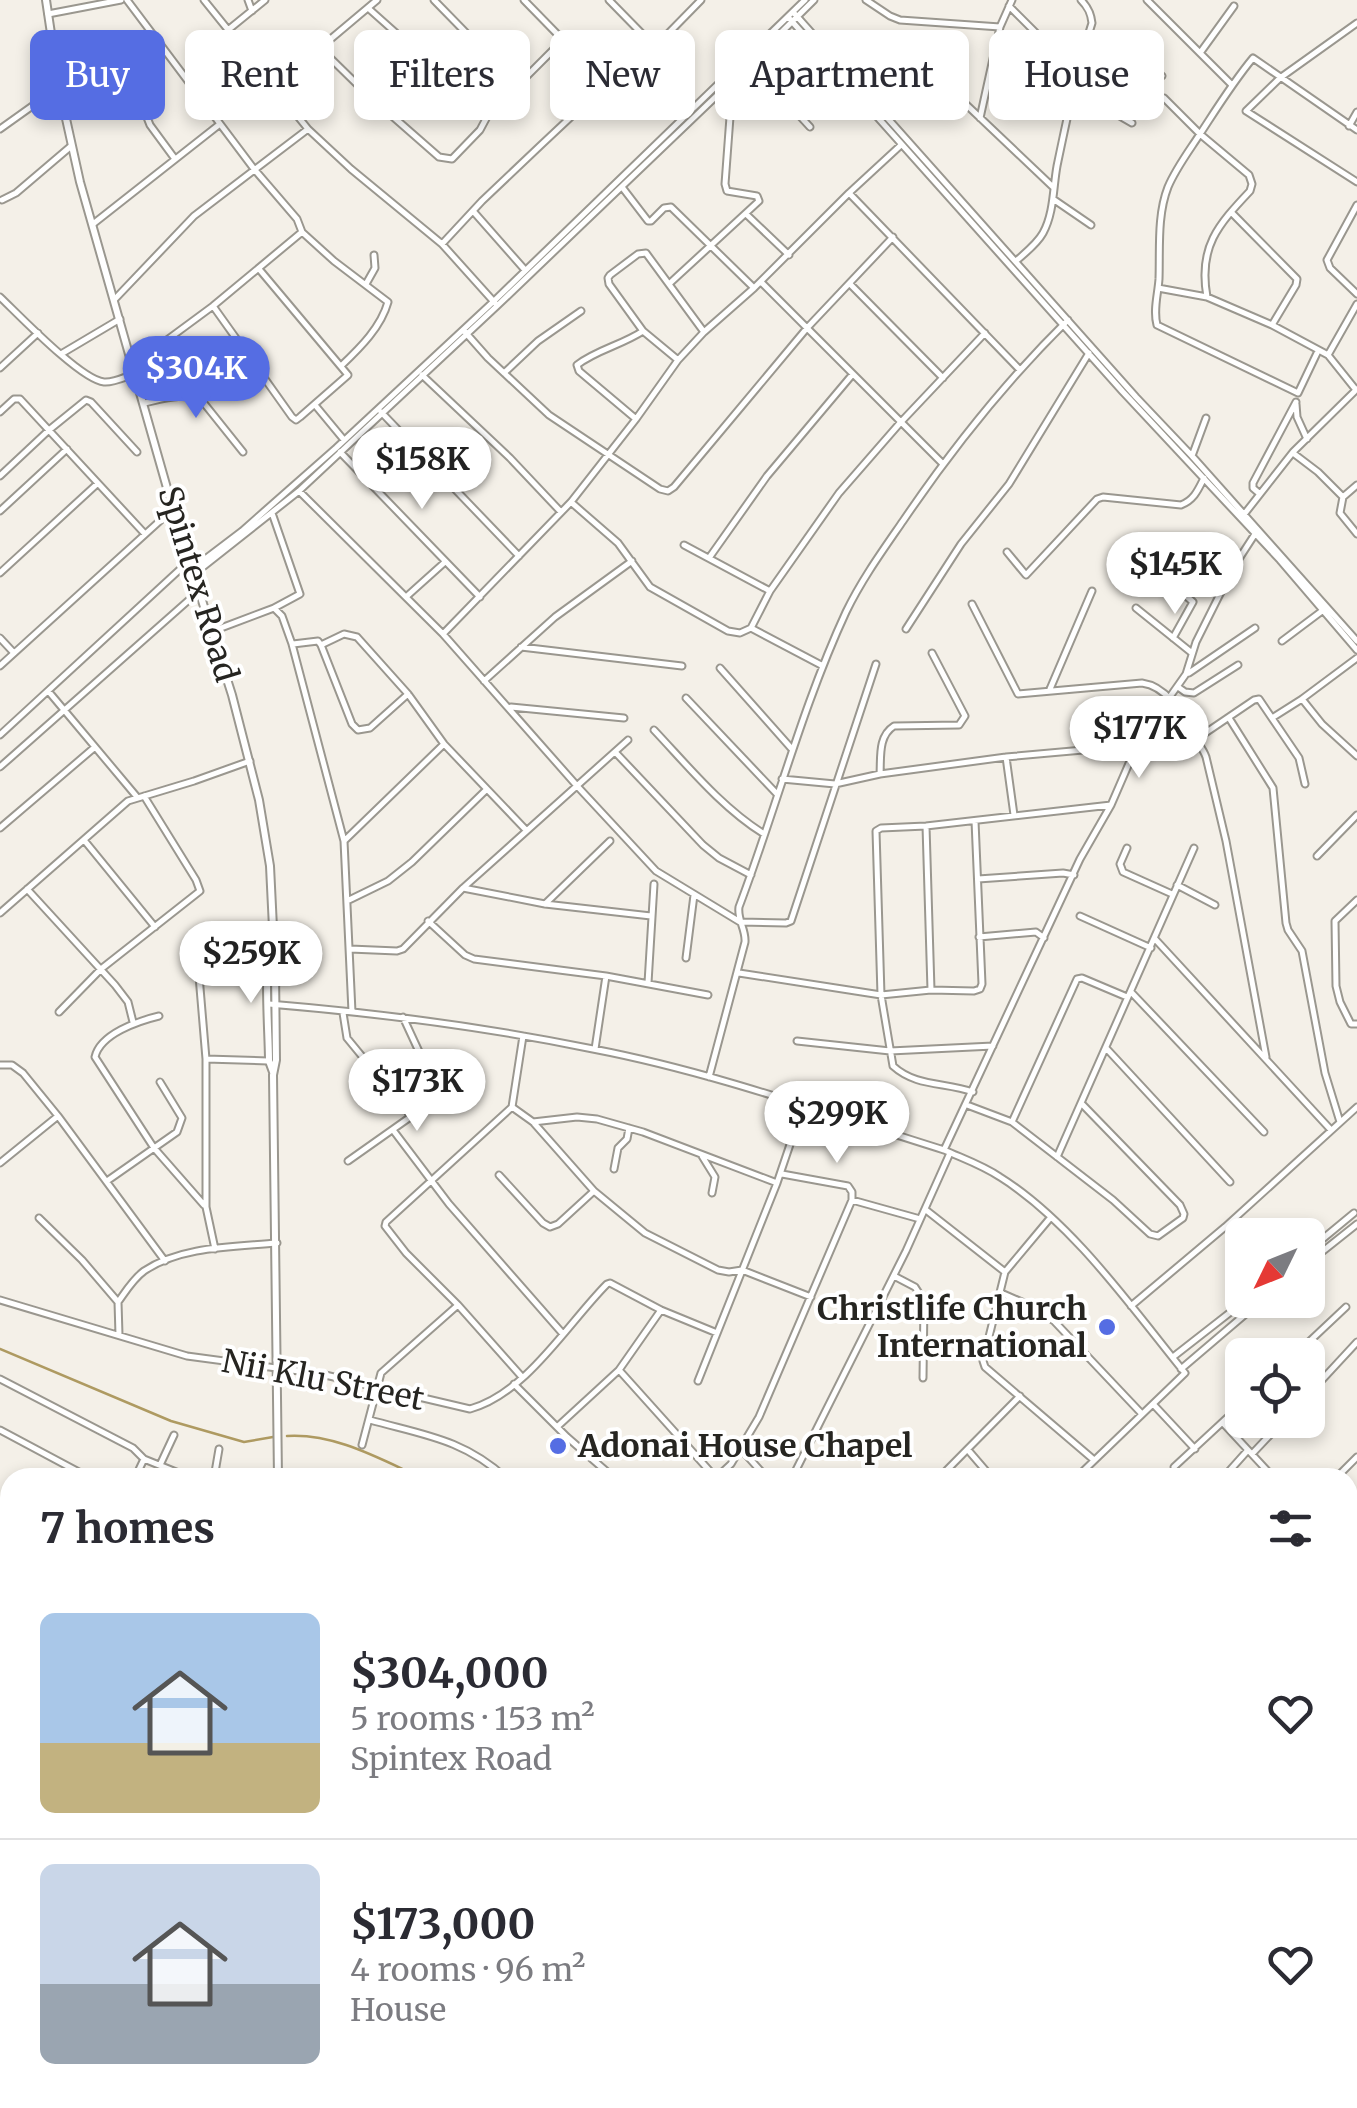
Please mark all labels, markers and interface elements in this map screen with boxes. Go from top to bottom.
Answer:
chip: Buy [30,30,165,120]
chip: Rent [185,30,334,120]
chip: Filters [354,30,530,120]
chip: New [550,30,695,120]
chip: Apartment [715,30,969,120]
chip: House [989,30,1164,120]
pin: $304K [126,336,266,421]
text: $304K [145,348,247,388]
pin: $158K [352,427,492,512]
text: $158K [374,439,470,479]
street label: Spintex Road [149,482,247,686]
pin: $145K [1105,532,1245,617]
text: $145K [1128,544,1222,584]
pin: $177K [1069,696,1209,781]
text: $177K [1092,708,1186,748]
pin: $259K [181,921,321,1006]
text: $259K [201,933,301,973]
pin: $173K [347,1049,487,1134]
text: $173K [371,1061,463,1101]
pin: $299K [767,1081,907,1166]
text: $299K [786,1093,888,1133]
north arrow [1225,1218,1325,1318]
map controls [1225,1218,1325,1438]
place label: Christlife Church International [817,1289,1087,1366]
marker: Christlife Church International [1096,1316,1118,1338]
button: locate [1225,1338,1325,1438]
street label: Nii Klu Street [219,1341,428,1419]
place label: Adonai House Chapel [577,1426,913,1466]
marker: Adonai House Chapel [547,1435,569,1457]
icon: filters [1263,1501,1318,1556]
text: 7 homes [40,1502,215,1554]
text: $304,000 [350,1647,548,1699]
icon: home [120,1653,240,1773]
icon: heart [1263,1686,1318,1741]
text: 5 rooms · 153 m² [350,1699,595,1739]
text: Spintex Road [350,1739,552,1779]
text: $173,000 [350,1898,535,1950]
icon: home [120,1904,240,2024]
icon: heart [1263,1937,1318,1992]
text: 4 rooms · 96 m² [350,1950,585,1990]
text: House [350,1990,446,2030]

